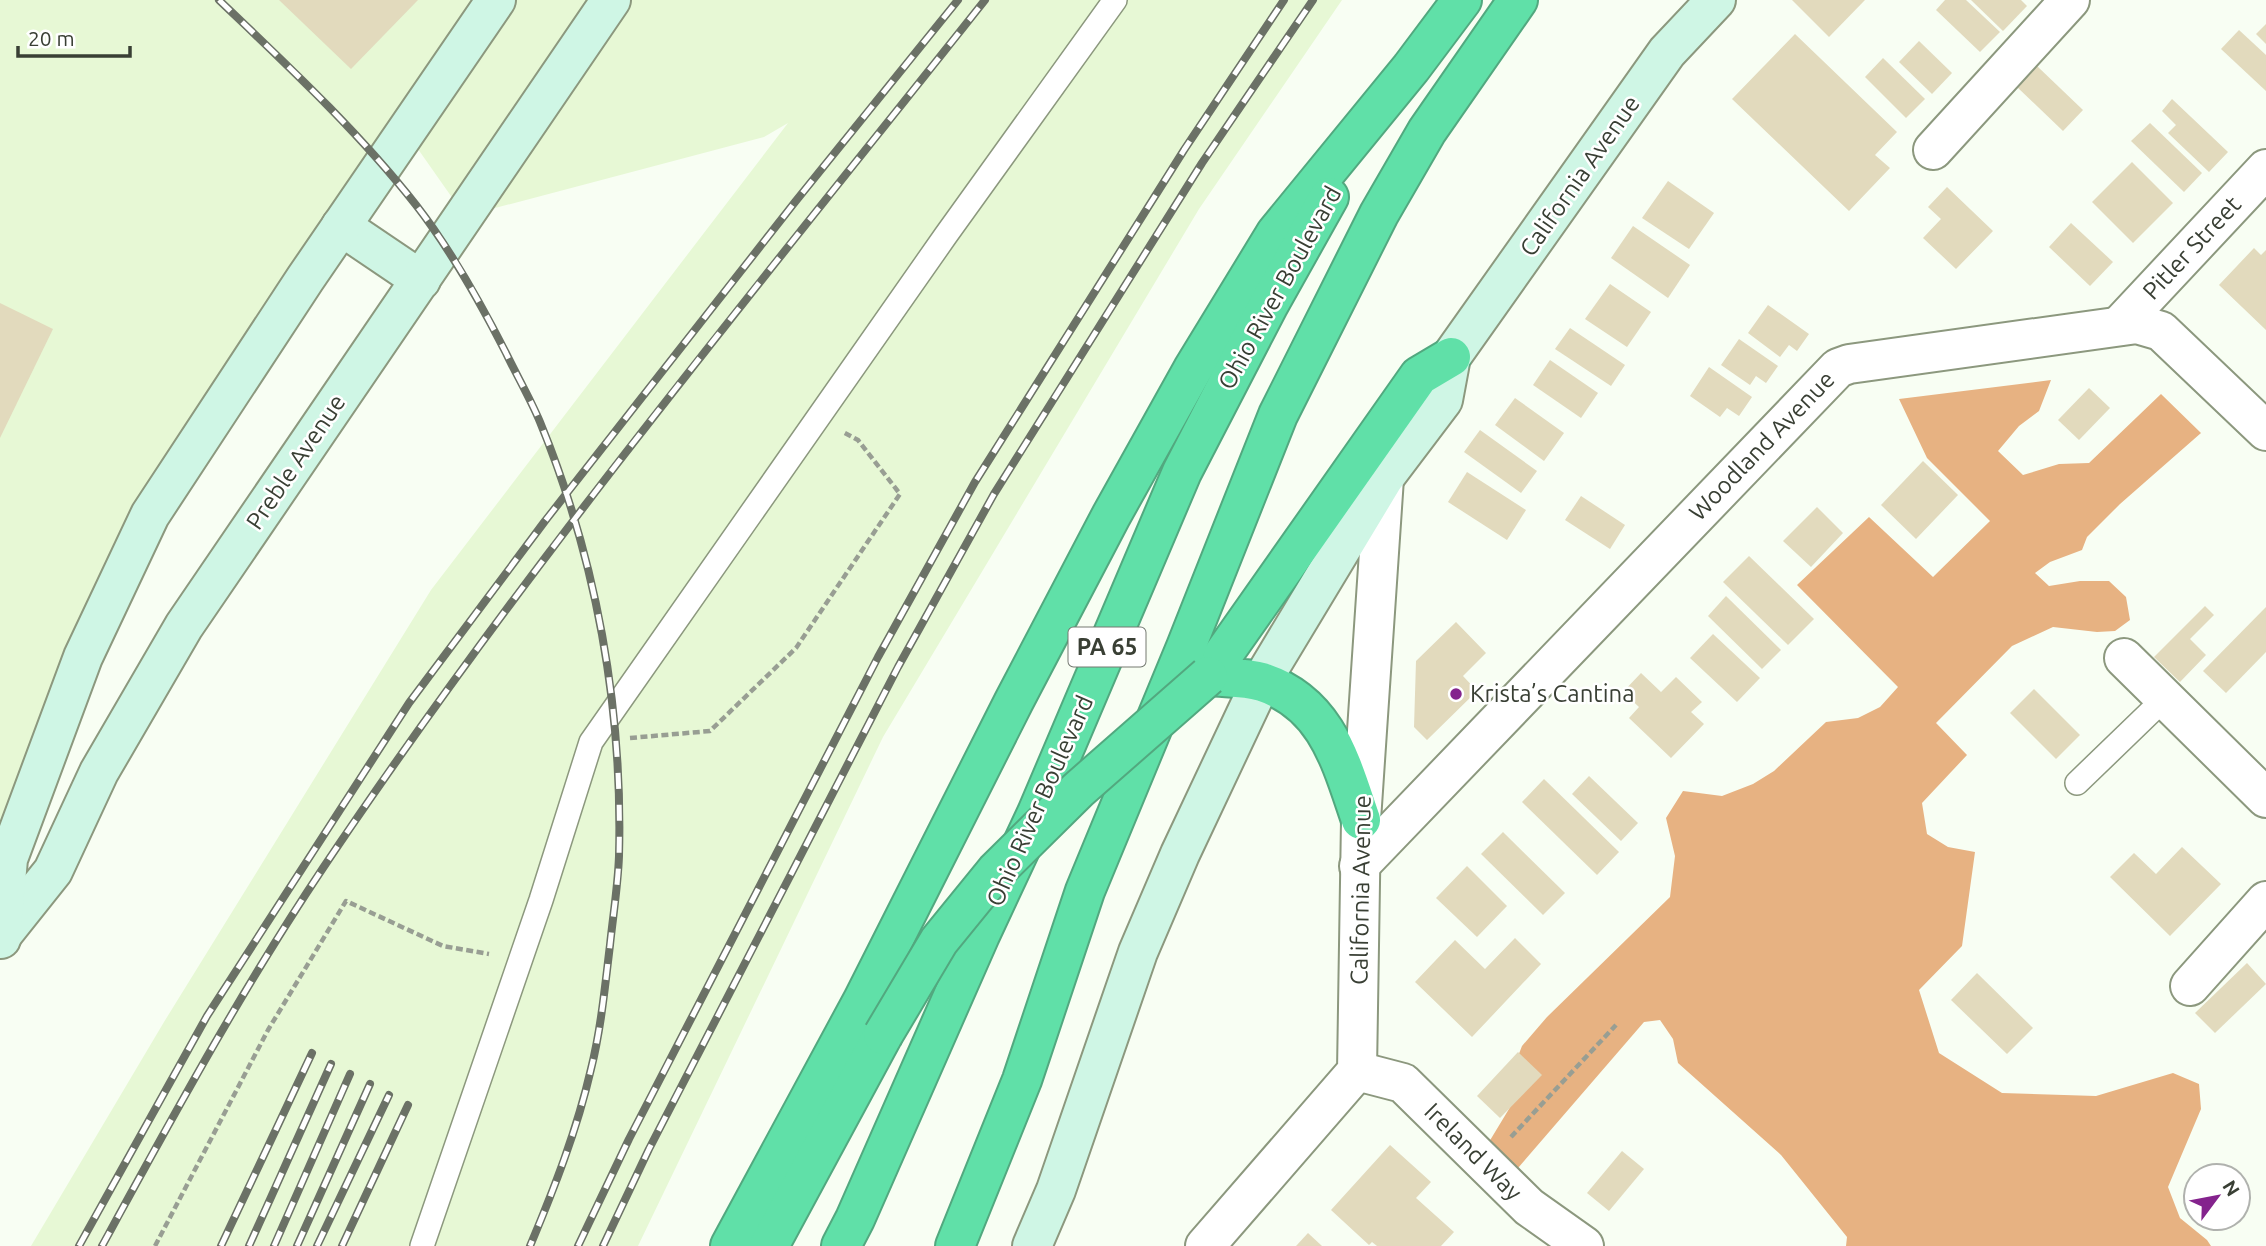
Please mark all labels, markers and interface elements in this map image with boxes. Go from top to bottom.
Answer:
scale bar [18,14,130,58]
text: 20 m [28,26,75,50]
street label: California Avenue [1514,90,1645,261]
street label: Ohio River Boulevard [1213,182,1347,394]
street label: Pitler Street [2137,190,2246,305]
street label: Woodland Avenue [1684,366,1840,526]
street label: Preble Avenue [241,389,351,534]
road number: PA 65 [1068,628,1146,666]
place label: Krista’s Cantina [1470,680,1635,707]
marker: Krista’s Cantina [1448,686,1464,702]
street label: Ohio River Boulevard [981,691,1098,910]
street label: California Avenue [1345,795,1376,985]
street label: Ireland Way [1419,1098,1528,1206]
north arrow [2182,1162,2252,1232]
text: N [2218,1176,2245,1200]

